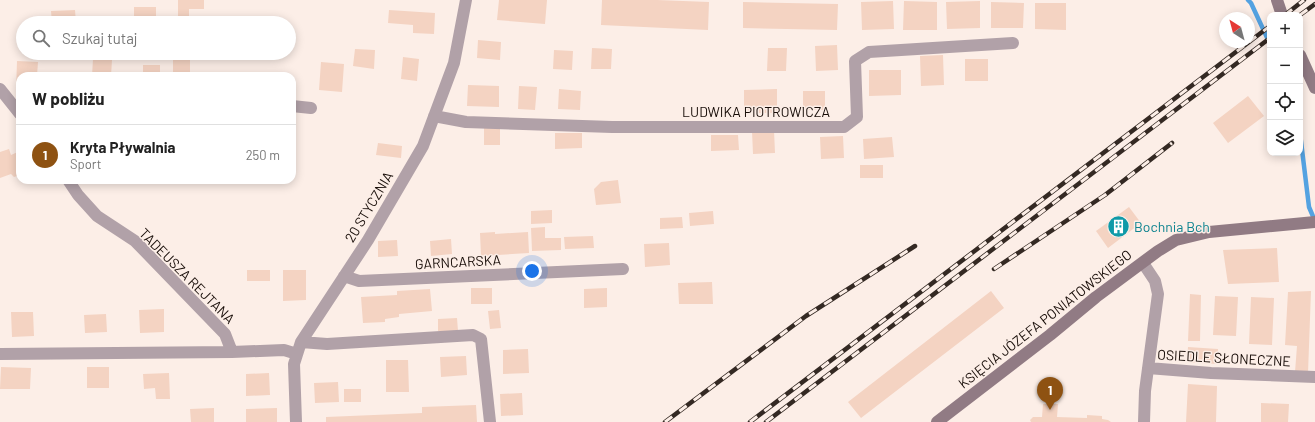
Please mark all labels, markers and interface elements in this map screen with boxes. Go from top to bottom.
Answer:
north arrow [1219,12,1255,48]
map controls [1267,12,1303,156]
button: + [1267,12,1303,48]
search box [16,16,296,60]
icon: search [30,27,52,49]
text: Szukaj tutaj [62,29,138,47]
button: − [1267,48,1303,84]
button: locate [1267,84,1303,120]
text: W pobliżu [32,88,105,108]
street label: LUDWIKA PIOTROWICZA [682,103,830,120]
button: layers [1267,120,1303,156]
text: Kryta Pływalnia [70,138,175,156]
text: 1 [43,147,47,163]
text: 250 m [246,147,280,163]
text: Sport [70,156,101,172]
street label: 20 STYCZNIA [341,168,397,245]
building icon: Bochnia Bch [1106,214,1132,240]
place label: Bochnia Bch [1134,218,1210,235]
street label: TADEUSZA REJTANA [136,224,239,327]
street label: KSIĘCIA JÓZEFA PONIATOWSKIEGO [955,246,1135,392]
street label: GARNCARSKA [414,251,502,272]
your location [522,261,542,281]
street label: OSIEDLE SŁONECZNE [1157,346,1291,369]
pin: 1 [1037,377,1063,410]

